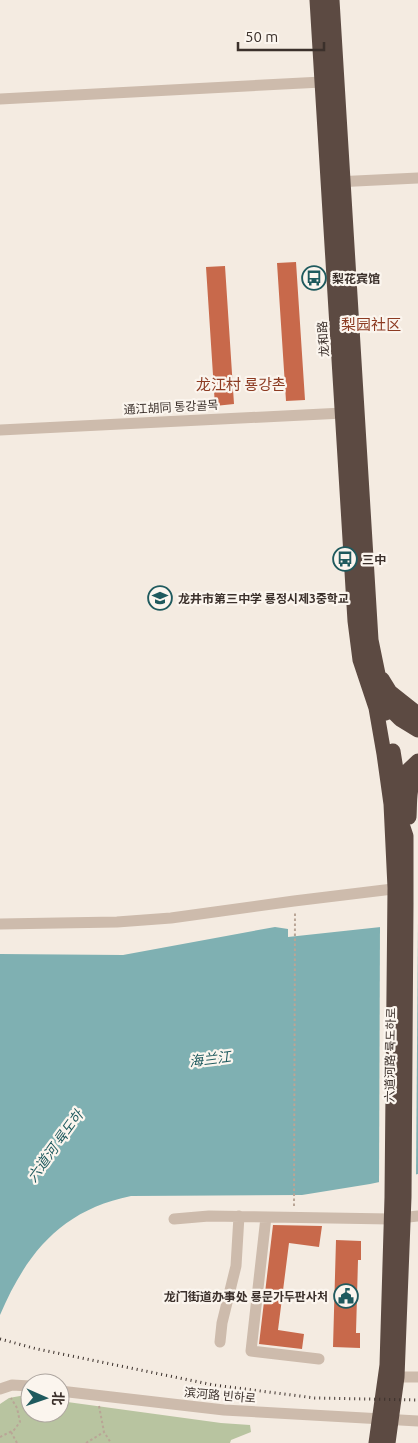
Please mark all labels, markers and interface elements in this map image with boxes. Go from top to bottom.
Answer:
scale bar [238,20,324,52]
text: 50 m [245,28,278,45]
bus stop icon: 梨花宾馆 [301,265,327,291]
place label: 梨花宾馆 [332,272,380,285]
district label: 梨园社区 [341,316,401,333]
street label: 龙和路 [315,321,331,357]
district label: 龙江村 룡강촌 [196,376,286,393]
street label: 通江胡同 통강골목 [123,398,219,416]
bus stop icon: 三中 [332,546,358,572]
place label: 三中 [362,553,386,566]
school or university icon: 龙井市第三中学 룡정시제3중학교 [147,585,173,611]
place label: 龙井市第三中学 룡정시제3중학교 [178,592,349,605]
street label: 六道河路 륙도하로 [383,1007,397,1103]
water label: 海兰江 [188,1048,234,1069]
water label: 六道河 륙도하 [24,1106,87,1185]
public building icon: 龙门街道办事处 룡문가두판사처 [333,1283,359,1309]
place label: 龙门街道办事处 룡문가두판사처 [164,1290,328,1303]
north arrow [20,1373,70,1423]
street label: 滨河路 빈하로 [184,1385,256,1405]
text: 北 [50,1391,66,1406]

